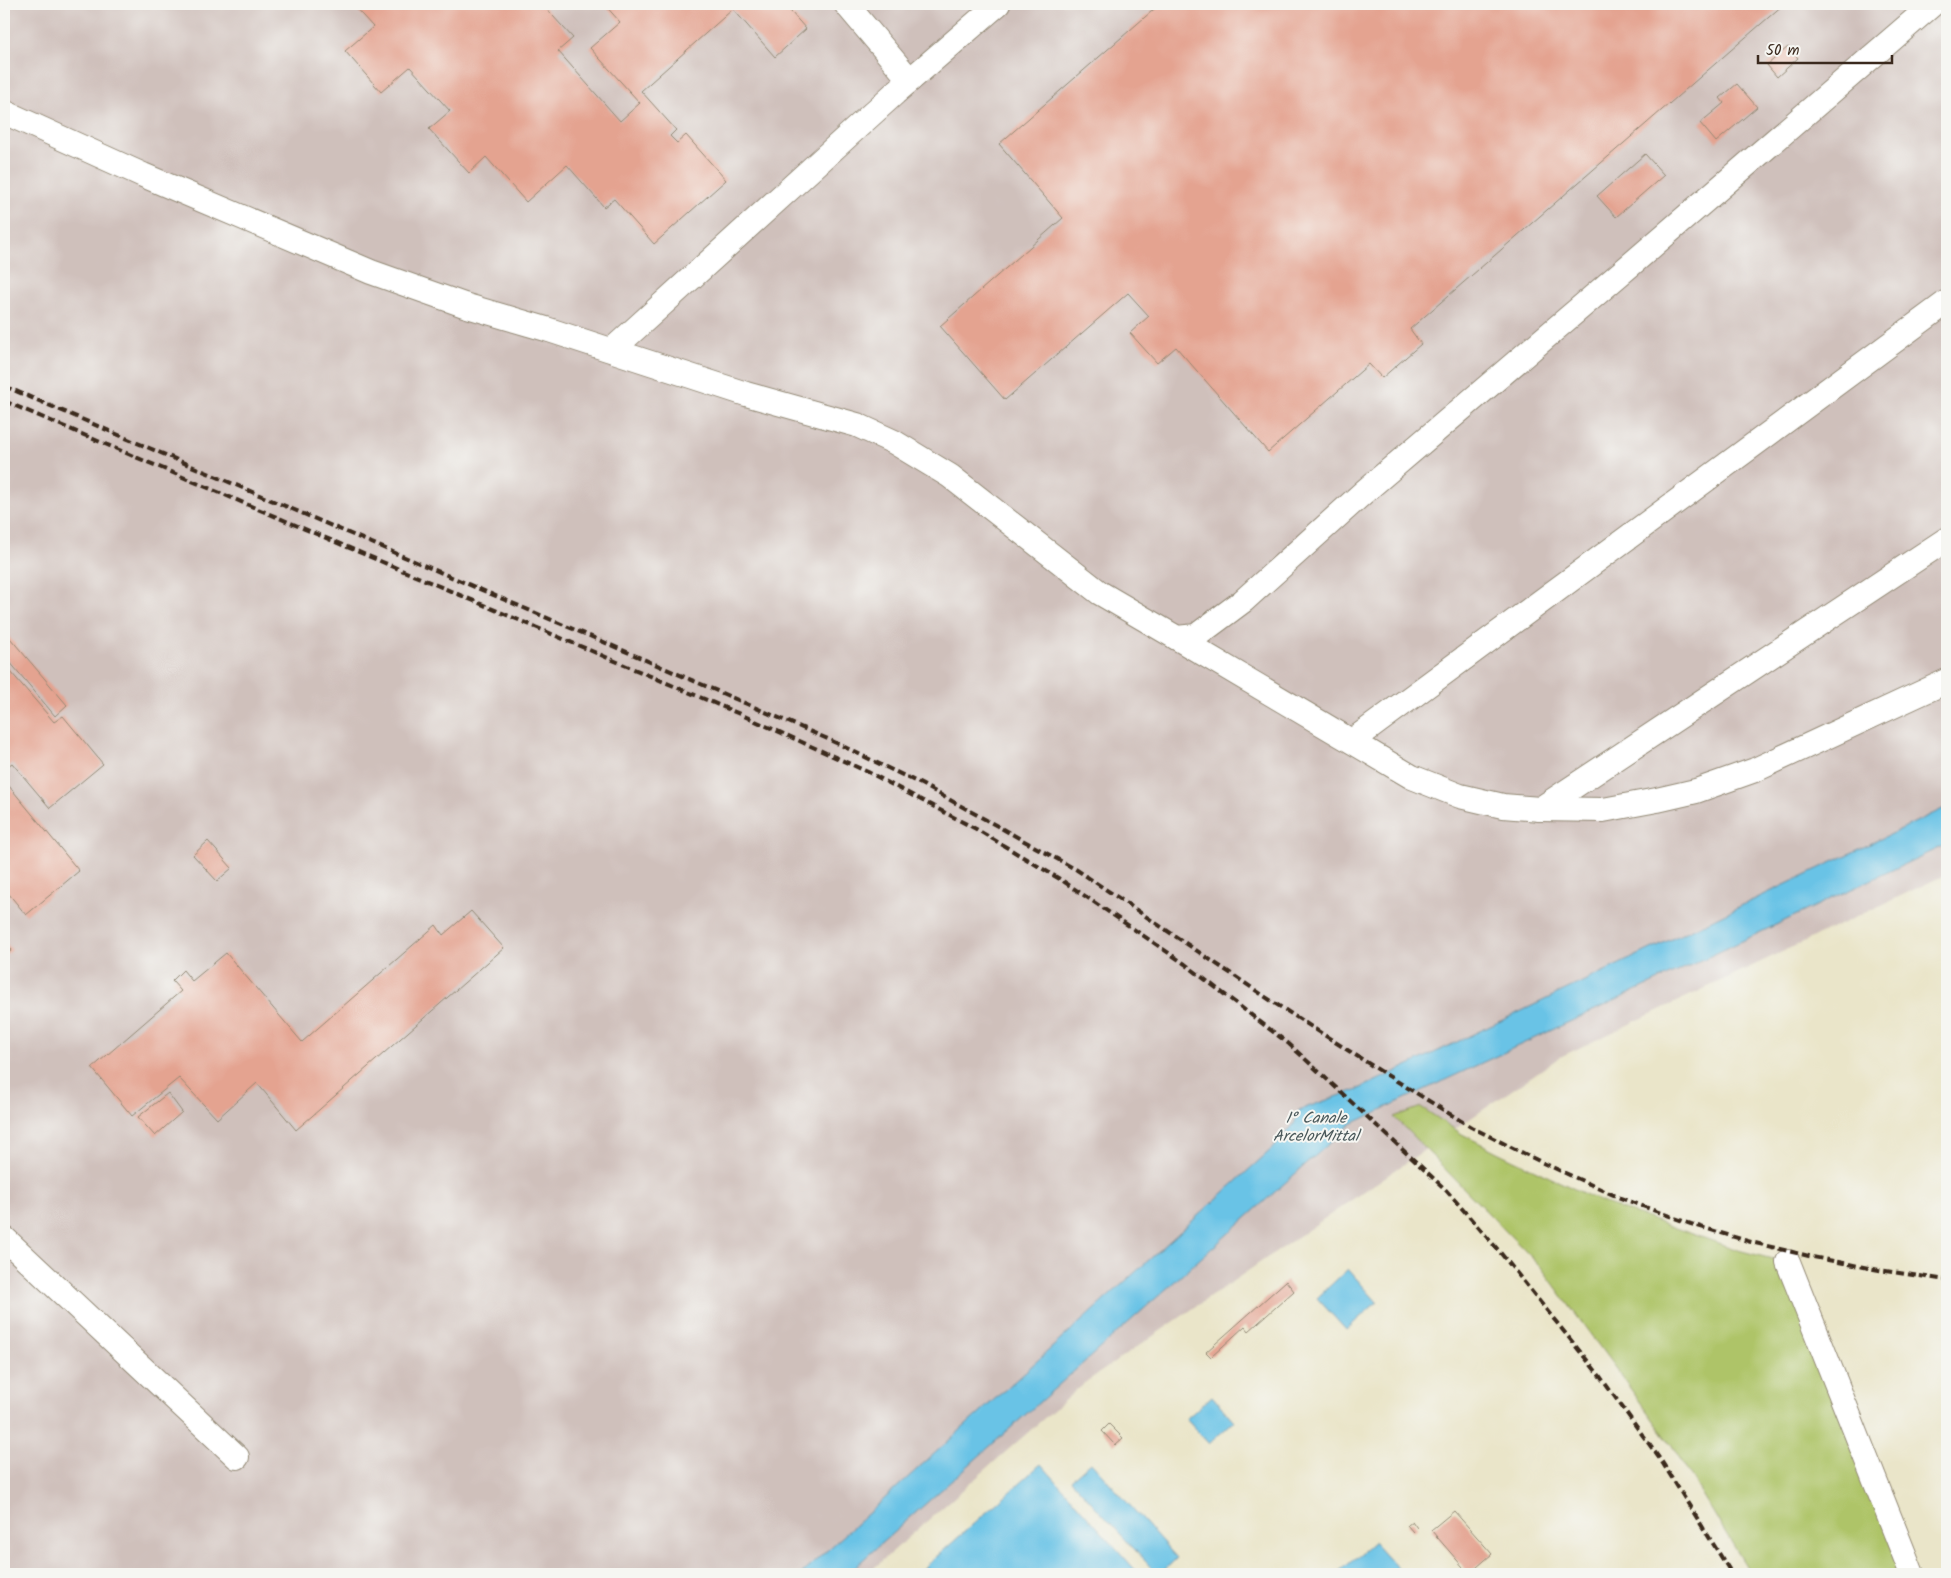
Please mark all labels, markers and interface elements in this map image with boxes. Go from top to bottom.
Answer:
scale bar [1758,32,1892,64]
text: 50 m [1766,39,1800,63]
water label: 1° Canale ArcelorMittal [1273,1106,1362,1149]

